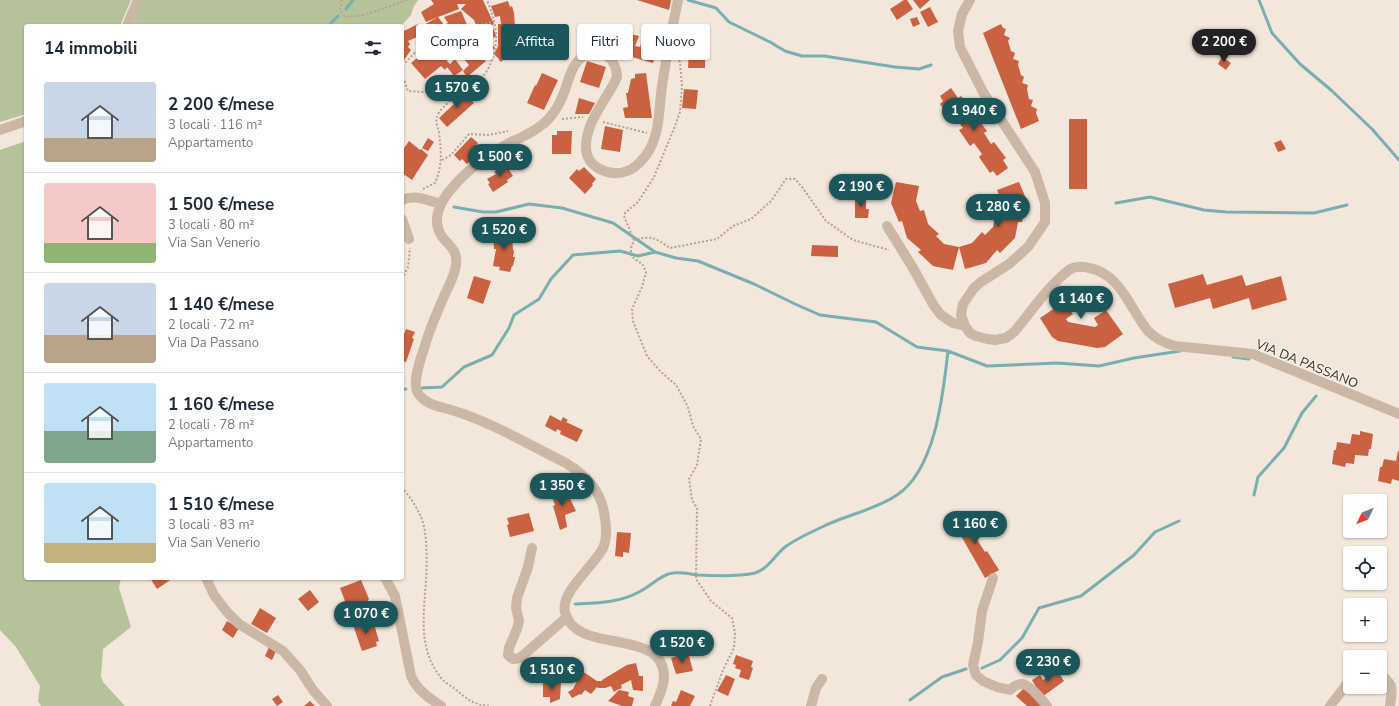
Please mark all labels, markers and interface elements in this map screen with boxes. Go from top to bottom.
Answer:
chip: Compra [416,24,493,60]
chip: Affitta [501,24,569,60]
chip: Filtri [577,24,633,60]
chip: Nuovo [641,24,710,60]
pin: 2 200 € [1187,29,1261,63]
text: 2 200 € [1201,33,1247,51]
text: 14 immobili [44,37,137,60]
icon: filters [362,37,384,59]
pin: 1 570 € [420,75,494,109]
text: 1 570 € [434,79,480,97]
text: 2 200 €/mese [168,93,274,116]
icon: home [76,98,124,146]
pin: 1 940 € [937,98,1011,132]
text: 1 940 € [951,102,997,120]
text: 3 locali · 116 m² [168,116,262,134]
text: Appartamento [168,134,253,152]
pin: 1 500 € [463,144,537,178]
text: 1 500 € [477,148,523,166]
pin: 2 190 € [824,174,898,208]
text: 2 190 € [838,178,884,196]
text: 1 500 €/mese [168,193,274,216]
pin: 1 280 € [961,194,1035,228]
text: 1 280 € [975,198,1021,216]
icon: home [76,199,124,247]
text: 3 locali · 80 m² [168,216,255,234]
pin: 1 520 € [467,217,541,251]
text: 1 520 € [481,221,527,239]
text: Via San Venerio [168,234,260,252]
pin: 1 140 € [1044,286,1118,320]
text: 1 140 € [1058,290,1104,308]
text: 1 140 €/mese [168,293,274,316]
icon: home [76,299,124,347]
text: 2 locali · 72 m² [168,316,255,334]
text: Via Da Passano [168,334,259,352]
street label: VIA DA PASSANO [1252,335,1361,393]
text: 1 160 €/mese [168,393,274,416]
icon: home [76,399,124,447]
text: 2 locali · 78 m² [168,416,255,434]
text: Appartamento [168,434,253,452]
pin: 1 350 € [525,473,599,507]
text: 1 350 € [539,477,585,495]
text: 1 510 €/mese [168,493,274,516]
north arrow [1343,494,1387,538]
map controls [1343,494,1387,694]
icon: home [76,499,124,547]
pin: 1 160 € [938,511,1012,545]
text: 1 160 € [952,515,998,533]
text: 3 locali · 83 m² [168,516,255,534]
text: Via San Venerio [168,534,260,552]
button: locate [1343,546,1387,590]
button: + [1343,598,1387,642]
pin: 1 070 € [329,601,403,635]
text: 1 070 € [343,605,389,623]
pin: 1 520 € [645,630,719,664]
text: 1 520 € [659,634,705,652]
pin: 2 230 € [1011,649,1085,683]
button: − [1343,650,1387,694]
text: 2 230 € [1025,653,1071,671]
pin: 1 510 € [515,657,589,691]
text: 1 510 € [529,661,575,679]

